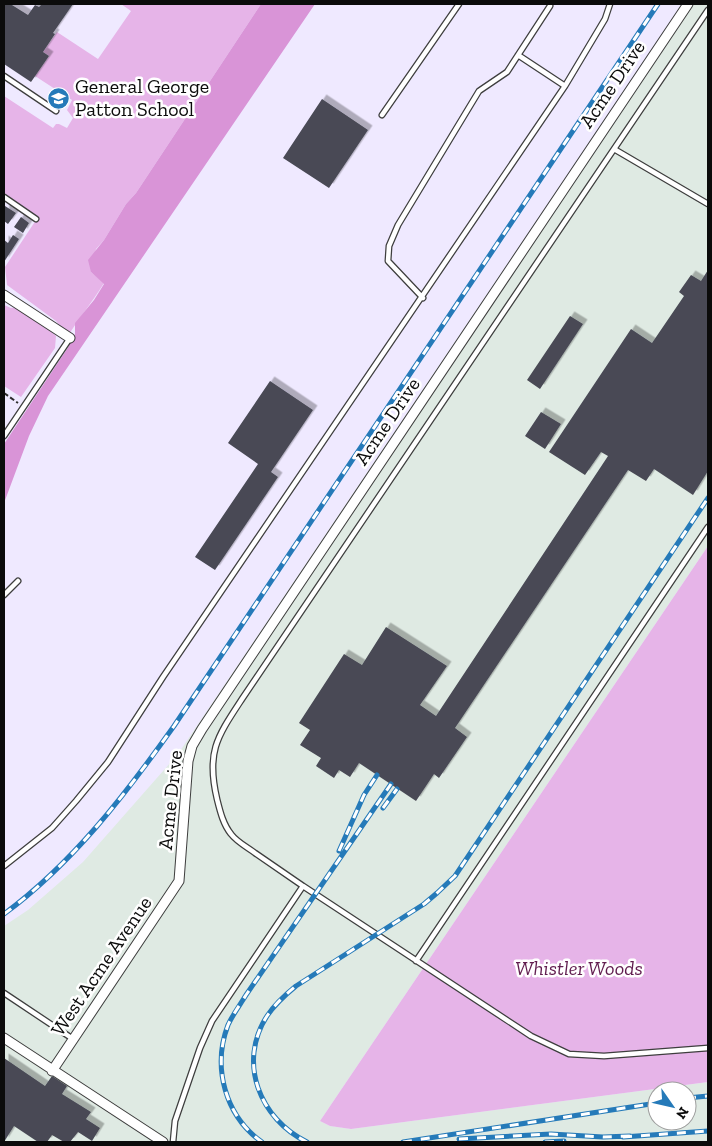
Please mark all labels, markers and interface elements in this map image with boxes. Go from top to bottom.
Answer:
street label: Acme Drive [574,36,650,132]
place label: General George Patton School [75,74,209,121]
school or university icon: General George Patton School [47,86,71,110]
street label: Acme Drive [349,373,425,469]
street label: Acme Drive [153,749,187,851]
street label: West Acme Avenue [45,892,157,1040]
park label: Whistler Woods [515,956,643,980]
north arrow [647,1081,697,1131]
text: N [672,1104,692,1122]

